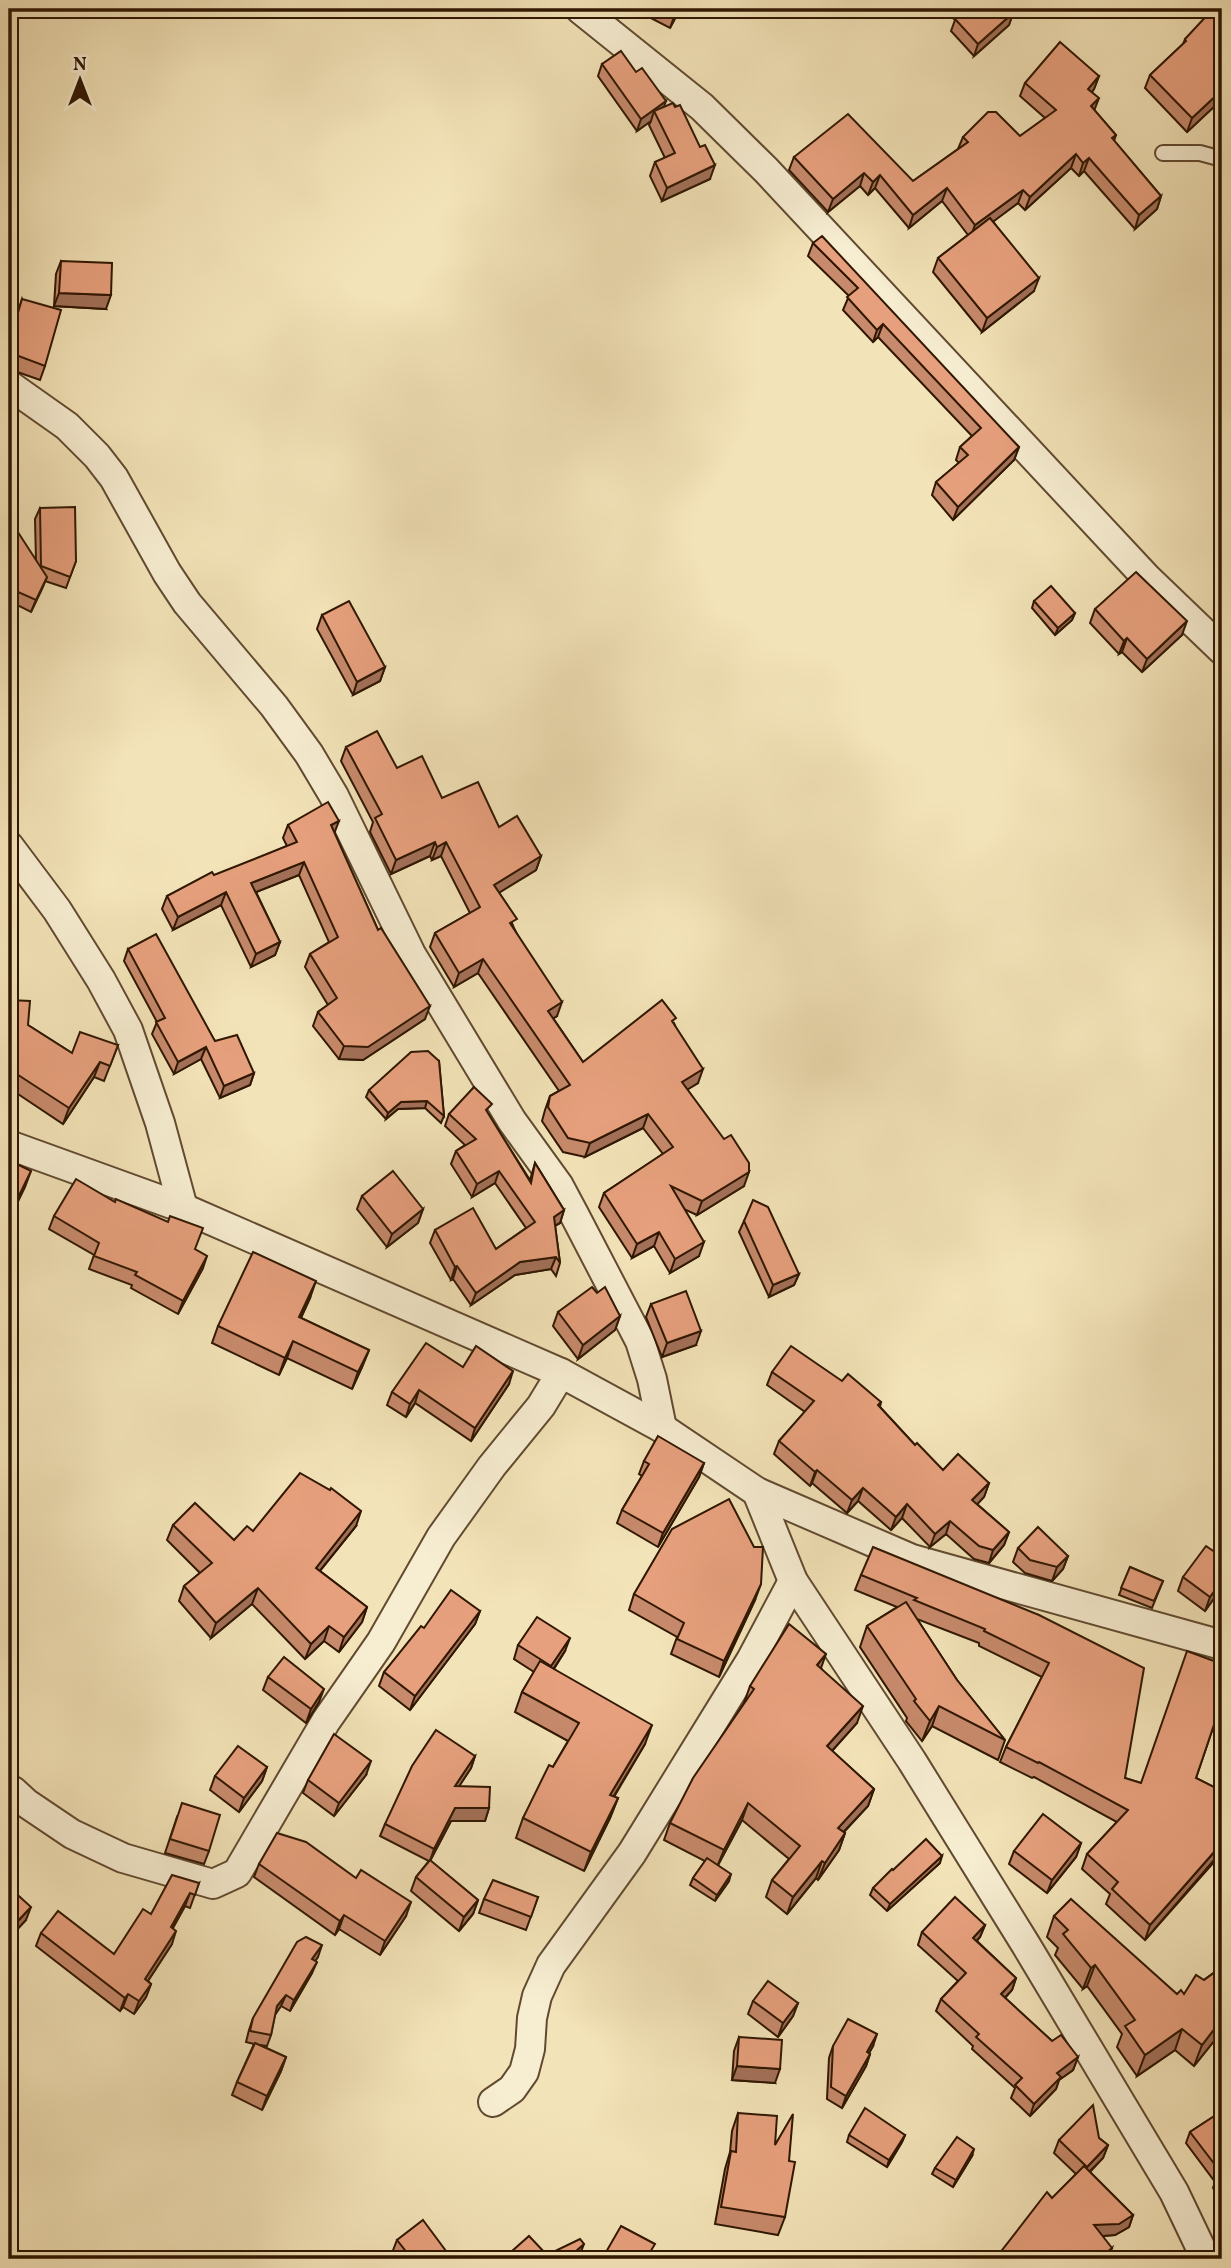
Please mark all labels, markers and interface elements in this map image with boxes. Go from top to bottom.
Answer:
north arrow [46,46,116,116]
text: N [73,52,87,78]

